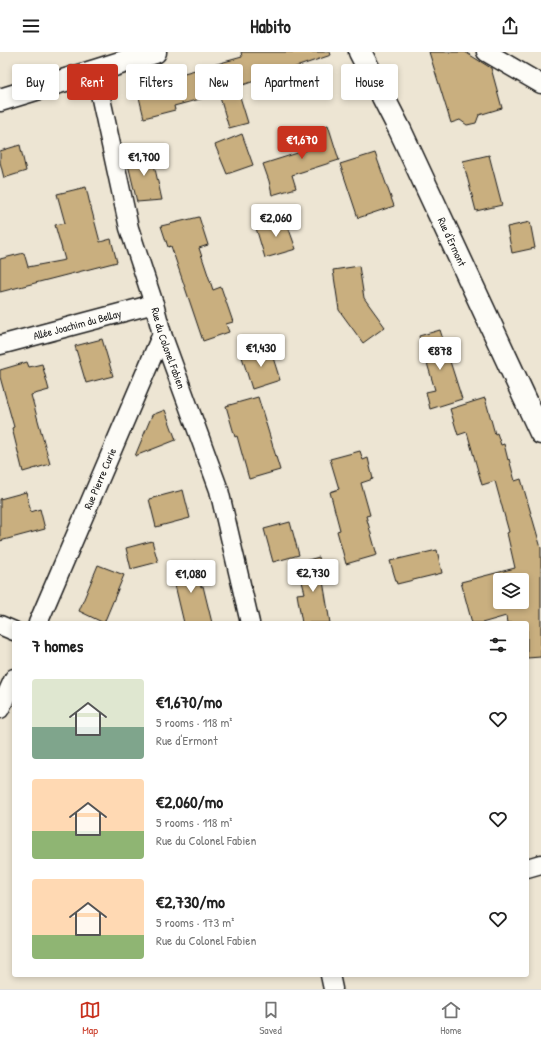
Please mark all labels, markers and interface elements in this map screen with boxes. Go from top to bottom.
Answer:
text: Habito [250,14,291,39]
icon: menu [20,15,42,37]
icon: share [499,15,521,37]
chip: Buy [12,64,59,100]
chip: Rent [67,64,118,100]
chip: Filters [126,64,187,100]
chip: New [195,64,243,100]
chip: Apartment [251,64,333,100]
chip: House [341,64,398,100]
pin: €1,670 [269,126,335,160]
text: €1,670 [286,130,318,148]
pin: €1,700 [111,143,177,177]
text: €1,700 [128,147,160,165]
pin: €2,060 [243,204,309,238]
text: €2,060 [260,208,292,226]
street label: Rue d'Ermont [435,215,469,269]
street label: Allée Joachim du Bellay [32,306,123,343]
street label: Rue du Colonel Fabien [148,306,188,391]
pin: €1,430 [228,334,294,368]
pin: €878 [416,337,464,371]
text: €1,430 [246,338,276,356]
text: €878 [428,341,452,359]
street label: Rue Pierre Curie [81,445,119,512]
pin: €2,730 [280,559,346,593]
pin: €1,080 [158,560,224,594]
text: €2,730 [296,563,330,581]
text: €1,080 [176,564,206,582]
map controls [493,573,529,609]
button: layers [493,573,529,609]
text: 7 homes [32,634,83,657]
icon: filters [487,634,509,656]
text: €1,670/mo [156,690,222,713]
icon: home [64,695,112,743]
icon: heart [487,708,509,730]
text: 5 rooms · 118 m² [156,713,232,731]
text: Rue d'Ermont [156,731,218,749]
text: €2,060/mo [156,790,223,813]
icon: home [64,795,112,843]
icon: heart [487,808,509,830]
text: 5 rooms · 118 m² [156,813,232,831]
text: Rue du Colonel Fabien [156,831,256,849]
text: €2,730/mo [156,890,225,913]
icon: home [64,895,112,943]
icon: heart [487,908,509,930]
text: 5 rooms · 173 m² [156,913,234,931]
text: Rue du Colonel Fabien [156,931,256,949]
tab: Map [79,999,101,1037]
tab: Saved [259,999,282,1037]
tab: Home [440,999,462,1037]

